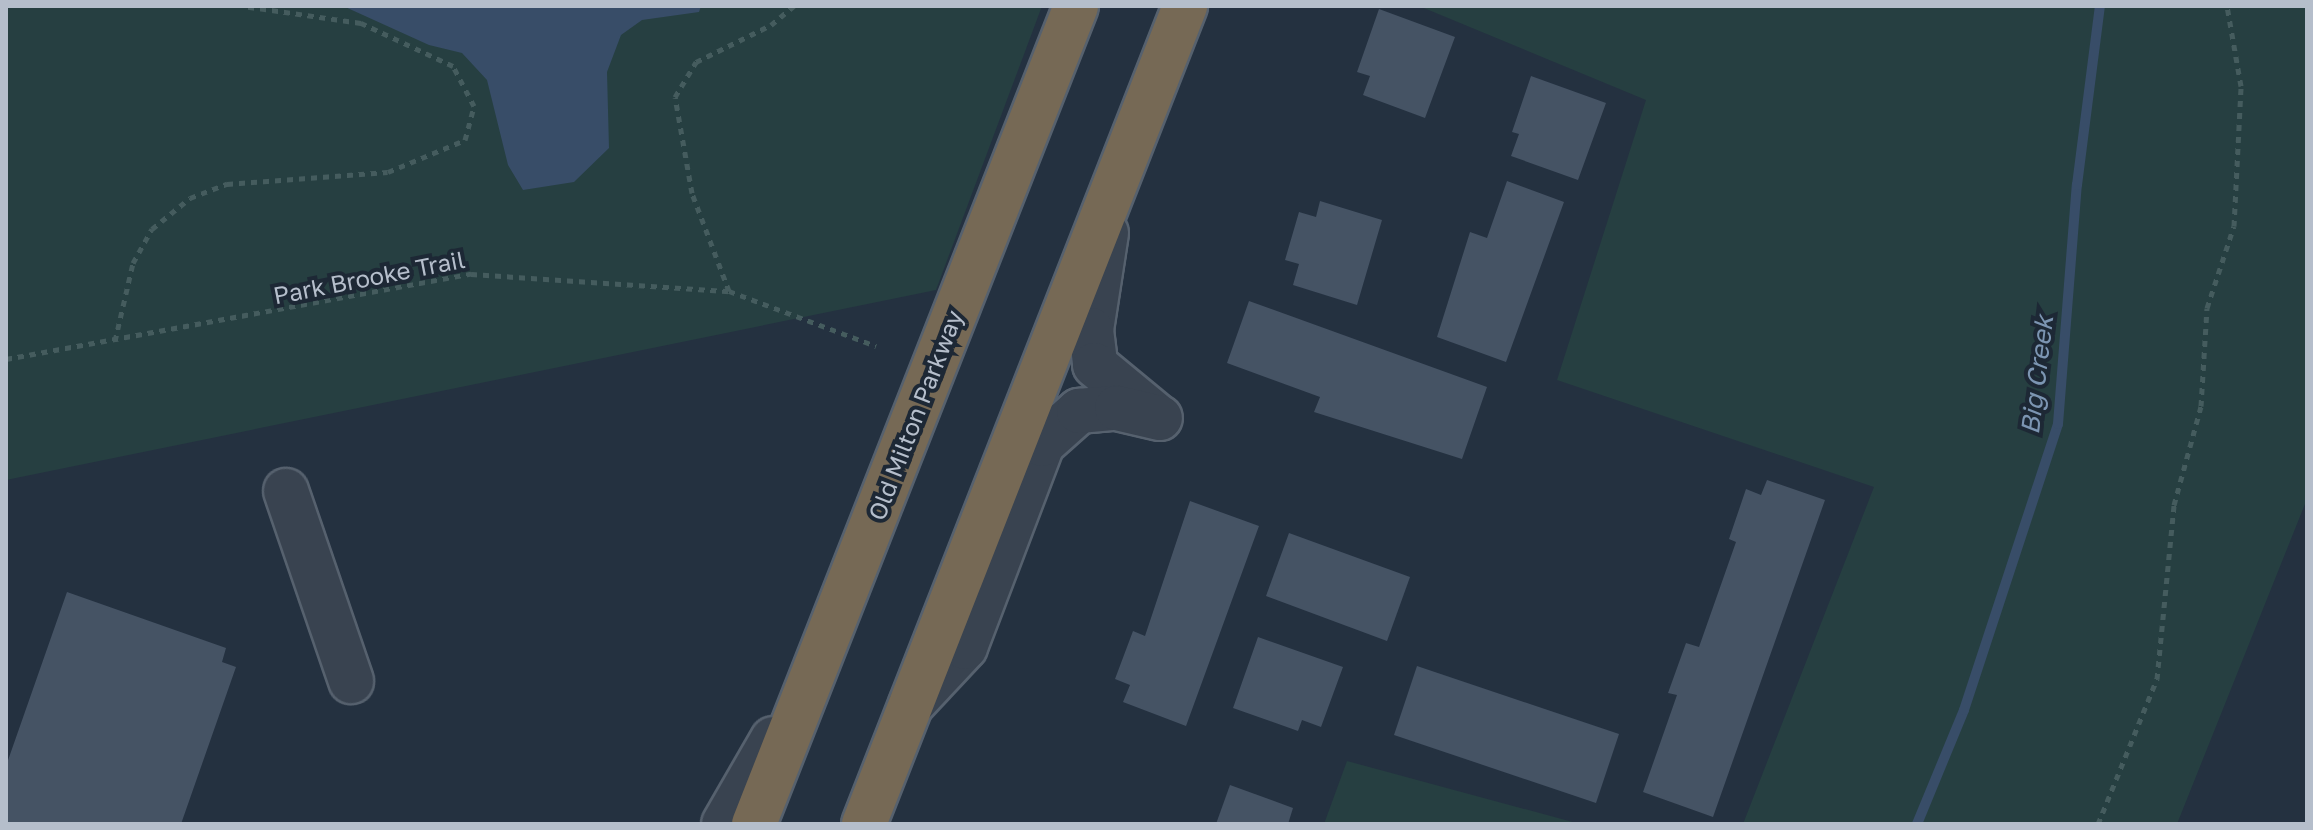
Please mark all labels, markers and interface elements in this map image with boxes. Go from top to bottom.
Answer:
street label: Park Brooke Trail [271,244,467,310]
street label: Old Milton Parkway [862,306,968,524]
water label: Big Creek [2014,314,2060,436]

